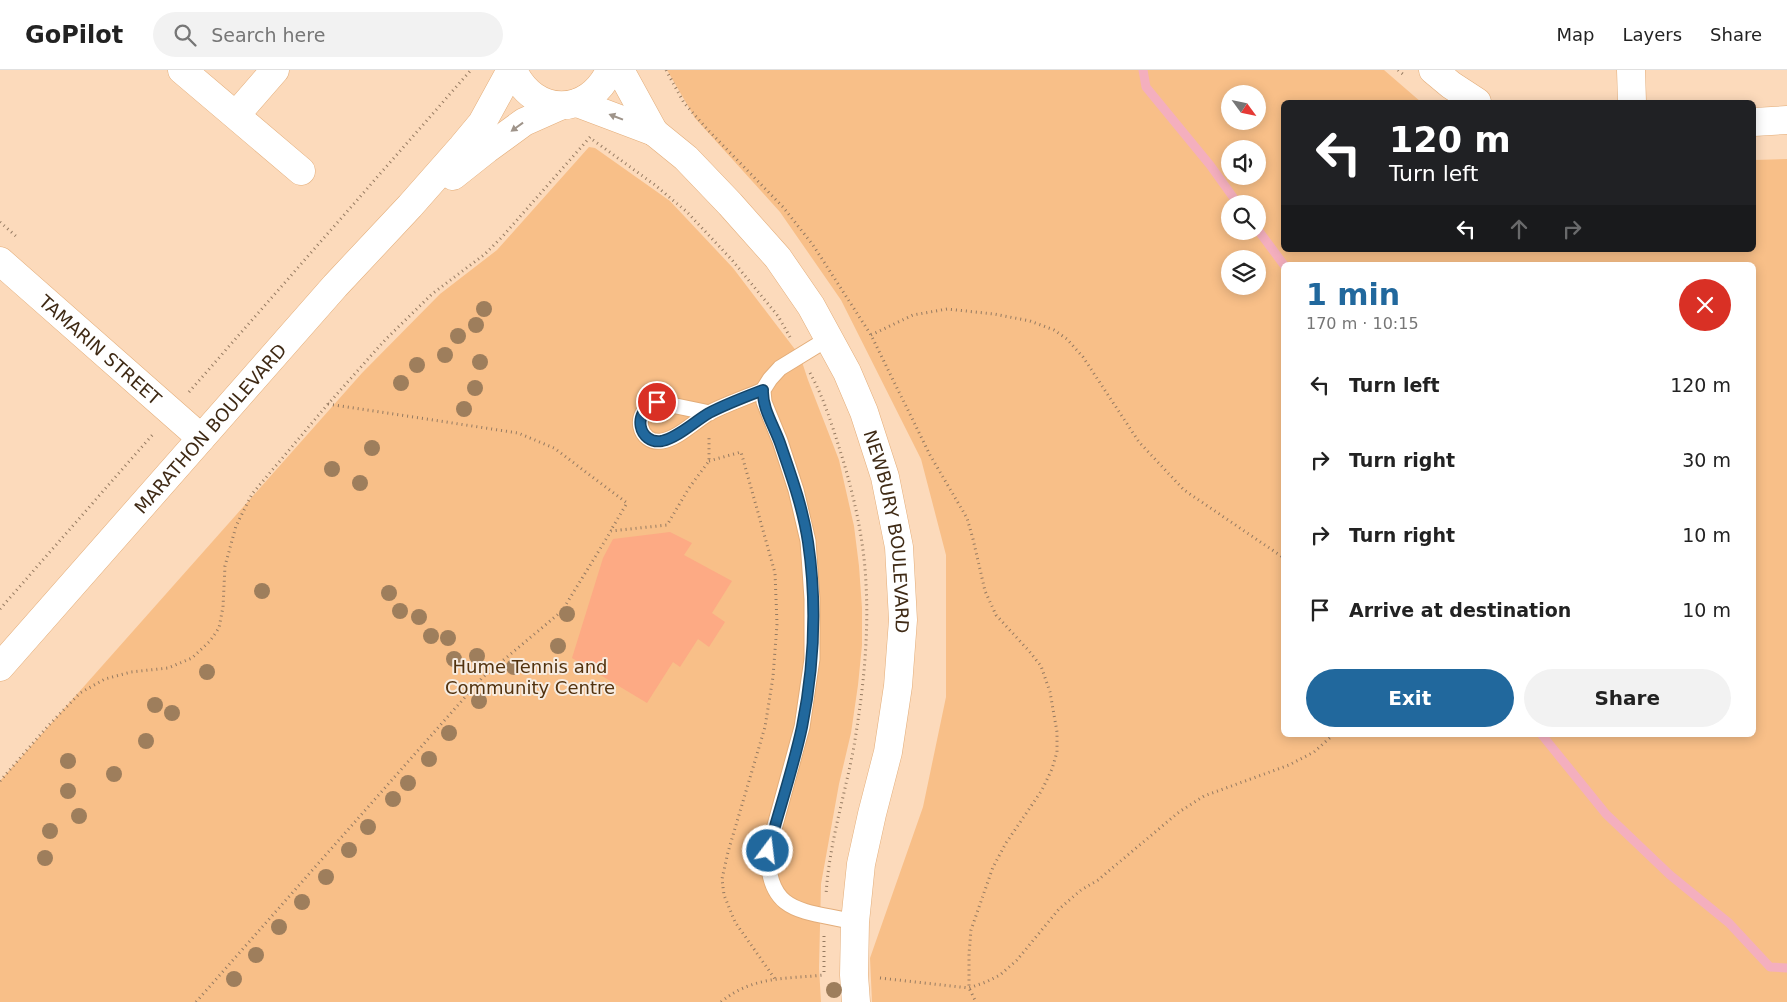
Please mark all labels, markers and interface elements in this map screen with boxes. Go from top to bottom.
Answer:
search box [153,12,503,57]
text: GoPilot [25,21,123,49]
icon: search [171,21,199,49]
text: Search here [211,24,325,46]
text: Map [1556,24,1594,45]
text: Layers [1622,24,1682,45]
text: Share [1710,24,1762,45]
north arrow [1221,85,1266,130]
map controls [1221,85,1266,295]
one-way arrow [608,113,623,121]
icon: left [1306,120,1371,185]
text: 120 m [1389,120,1511,160]
one-way arrow [510,122,523,132]
button: sound [1221,140,1266,185]
text: Turn left [1389,161,1478,186]
button: search [1221,195,1266,240]
icon: left [1452,215,1480,243]
icon: ahead [1505,215,1533,243]
icon: right [1558,215,1586,243]
button: layers [1221,250,1266,295]
text: 1 min [1306,277,1400,312]
button: close [1679,279,1731,331]
street label: TAMARIN STREET [35,290,167,409]
text: 170 m · 10:15 [1306,314,1419,333]
street label: MARATHON BOULEVARD [130,339,290,517]
icon: left [1306,371,1334,399]
text: Turn left [1349,374,1440,396]
text: 120 m [1670,374,1731,396]
pin [636,381,678,423]
icon: arrive [643,388,671,416]
street label: NEWBURY BOULEVARD [860,427,914,634]
icon: right [1306,446,1334,474]
text: Turn right [1349,449,1455,471]
text: 30 m [1682,449,1731,471]
icon: right [1306,521,1334,549]
text: Turn right [1349,524,1455,546]
text: 10 m [1682,524,1731,546]
icon: arrive [1306,596,1334,624]
text: Arrive at destination [1349,599,1571,621]
text: 10 m [1682,599,1731,621]
park label: Hume Tennis and Community Centre [445,656,615,698]
button: Exit [1306,669,1514,727]
button: Share [1524,669,1731,727]
position arrow [741,824,793,876]

